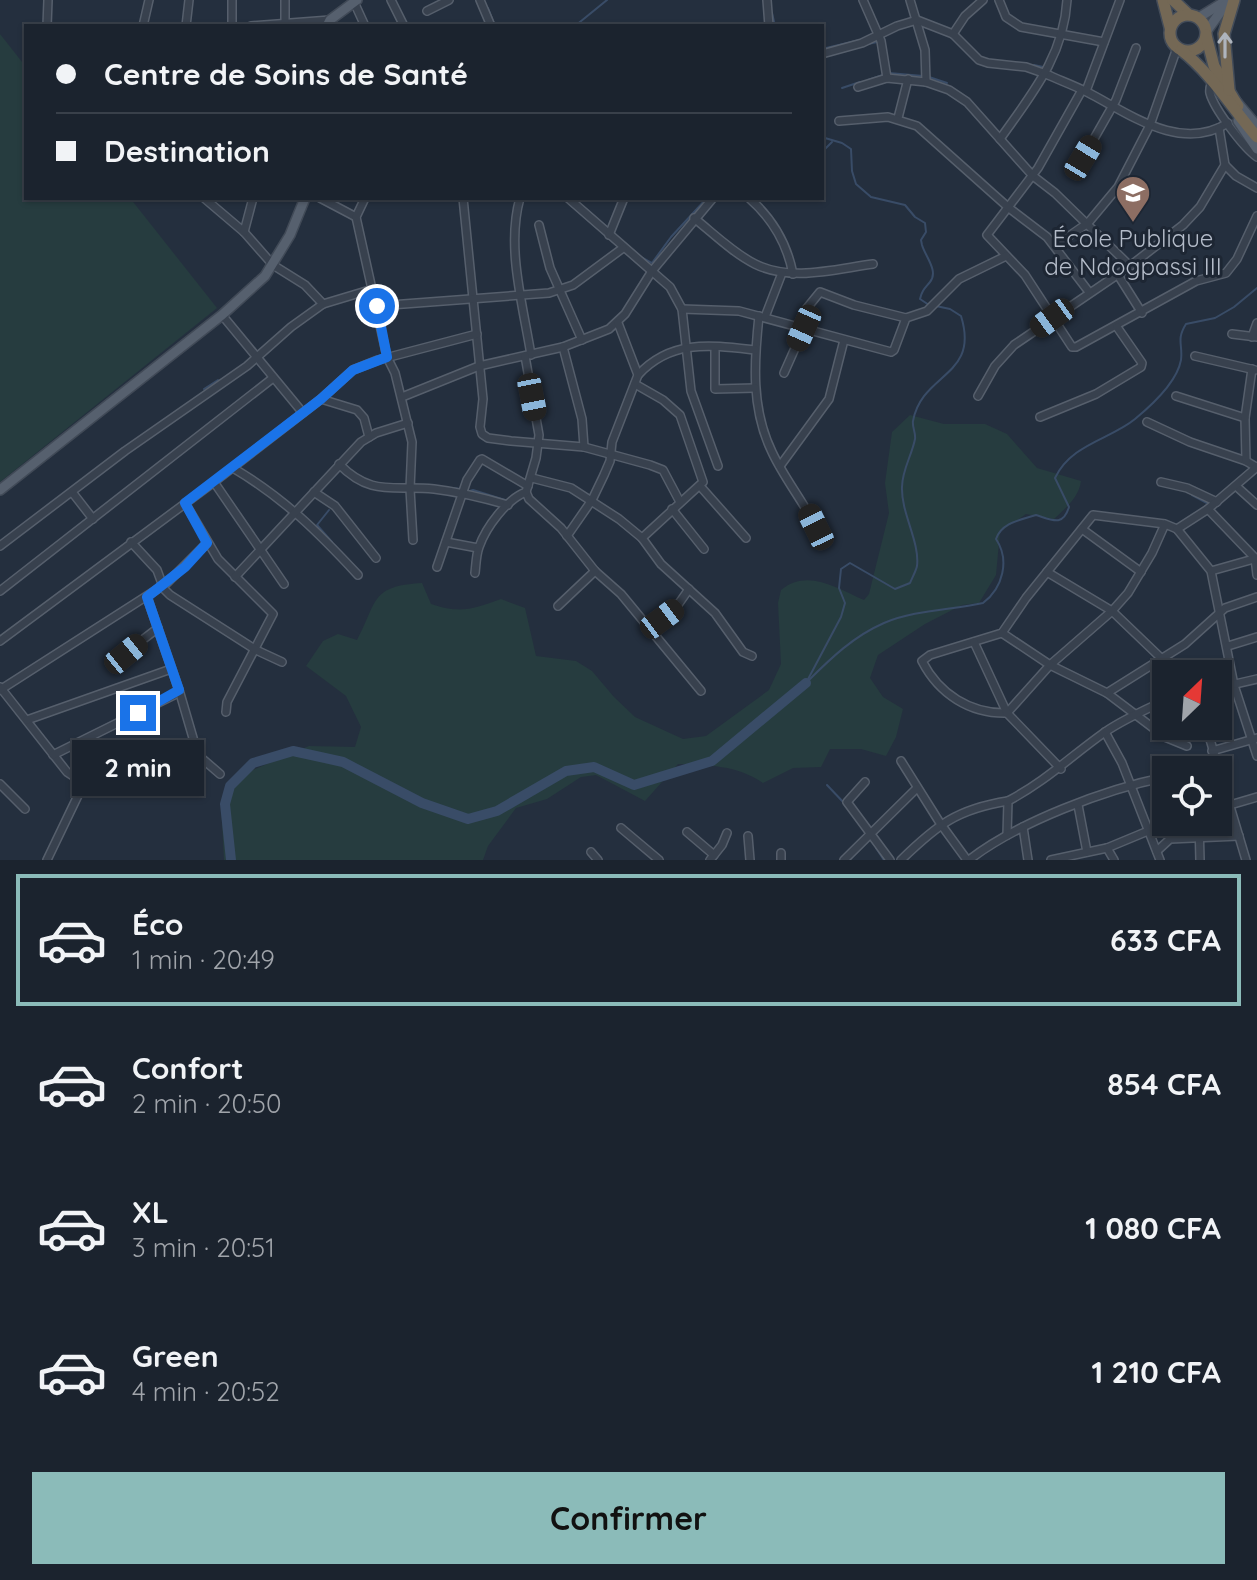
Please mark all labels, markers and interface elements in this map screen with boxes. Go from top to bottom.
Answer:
one-way arrow [1217,32,1233,59]
text: Centre de Soins de Santé [104,55,468,93]
car [1060,131,1106,185]
text: Destination [104,132,270,170]
school or university icon: École Publique de Ndogpassi III [1114,174,1152,224]
place label: École Publique de Ndogpassi III [1044,223,1222,281]
route start [359,288,395,324]
car [1026,294,1078,342]
car [783,301,825,355]
car [516,371,548,423]
car [795,500,837,554]
car [636,595,688,643]
car [100,630,152,678]
north arrow [1152,660,1232,740]
map controls [1152,660,1232,836]
route end [120,695,156,731]
callout: 2 min [72,741,204,797]
text: 2 min [104,751,172,784]
button: locate [1152,756,1232,836]
icon: car [36,904,108,976]
text: Éco [132,905,183,943]
text: 633 CFA [1110,921,1221,959]
text: 1 min · 20:49 [132,943,275,976]
icon: car [36,1048,108,1120]
text: Confort [132,1049,244,1087]
text: 854 CFA [1107,1065,1221,1103]
text: 2 min · 20:50 [132,1087,281,1120]
icon: car [36,1192,108,1264]
text: XL [132,1193,169,1231]
text: 1 080 CFA [1085,1209,1221,1247]
text: 3 min · 20:51 [132,1231,275,1264]
icon: car [36,1336,108,1408]
text: Green [132,1337,219,1375]
text: 1 210 CFA [1091,1353,1221,1391]
text: 4 min · 20:52 [132,1375,280,1408]
button: Confirmer [32,1472,1225,1564]

